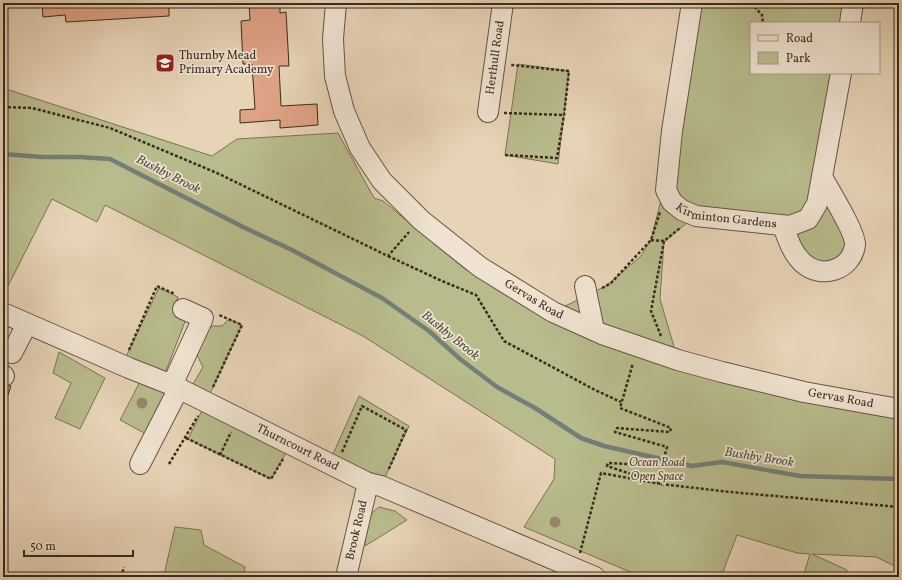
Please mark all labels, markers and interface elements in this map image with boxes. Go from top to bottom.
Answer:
street label: Herthull Road [482,19,509,96]
legend [750,22,880,74]
text: Road [786,31,813,47]
place label: Thurnby Mead Primary Academy [179,48,274,78]
text: Park [786,51,811,67]
school or university icon: Thurnby Mead Primary Academy [154,52,176,74]
water label: Bushby Brook [133,151,203,199]
street label: Kirminton Gardens [672,200,778,233]
street label: Gervas Road [501,276,566,324]
water label: Bushby Brook [417,307,483,365]
street label: Gervas Road [807,385,875,412]
street label: Thurncourt Road [254,420,342,475]
water label: Bushby Brook [723,444,795,472]
park label: Ocean Road Open Space [629,455,685,485]
street label: Brook Road [342,498,372,562]
scale bar [24,532,133,558]
text: 50 m [30,539,56,555]

